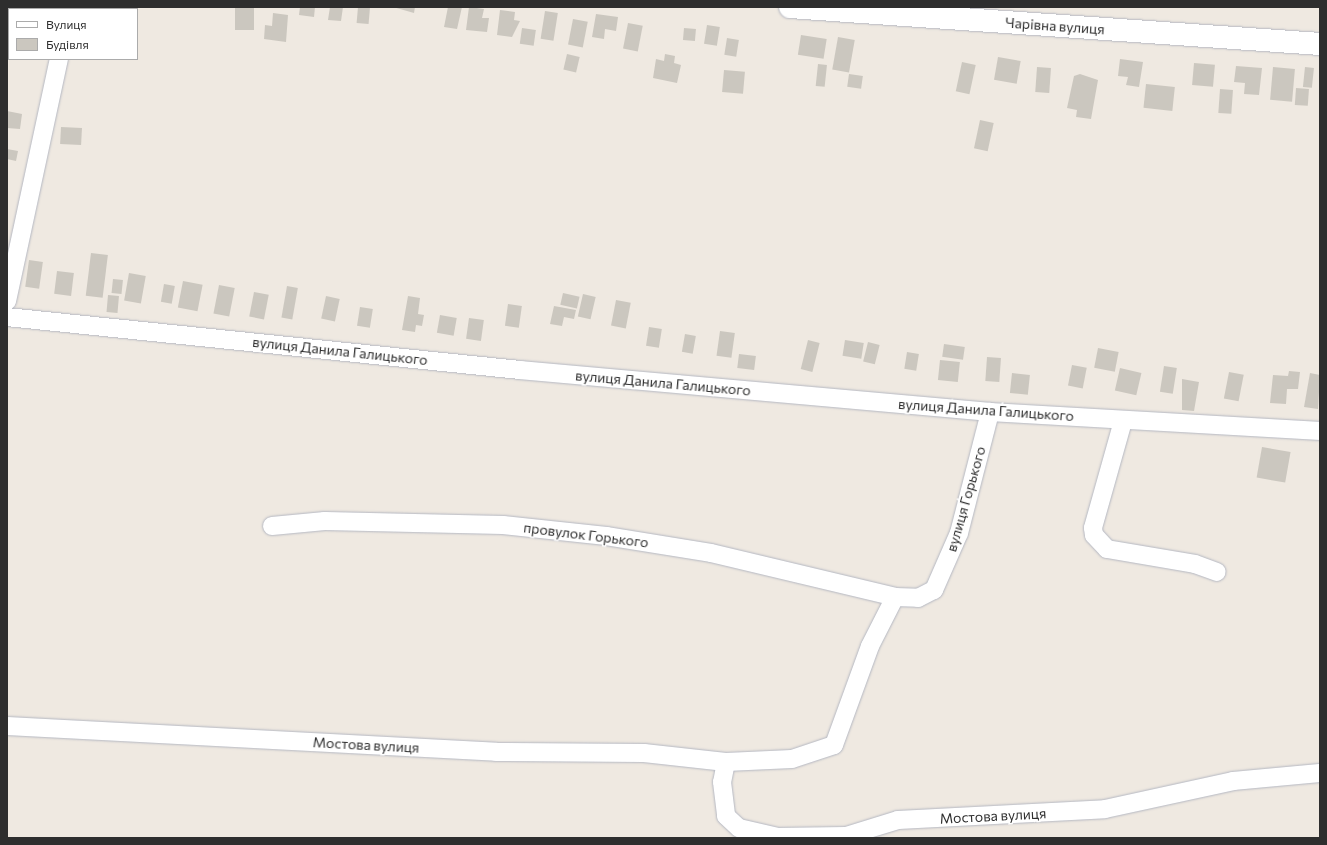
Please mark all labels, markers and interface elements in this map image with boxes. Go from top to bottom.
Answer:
legend [8,8,138,60]
street label: Чарівна вулиця [1005,14,1105,38]
text: Вулиця [46,17,87,31]
text: Будівля [46,37,89,51]
street label: вулиця Данила Галицького [252,333,428,369]
street label: вулиця Данила Галицького [575,367,751,399]
street label: вулиця Данила Галицького [898,395,1074,425]
street label: вулиця Горького [943,444,989,554]
street label: провулок Горького [523,519,649,551]
street label: Мостова вулиця [312,734,420,756]
street label: Мостова вулиця [939,805,1047,827]

